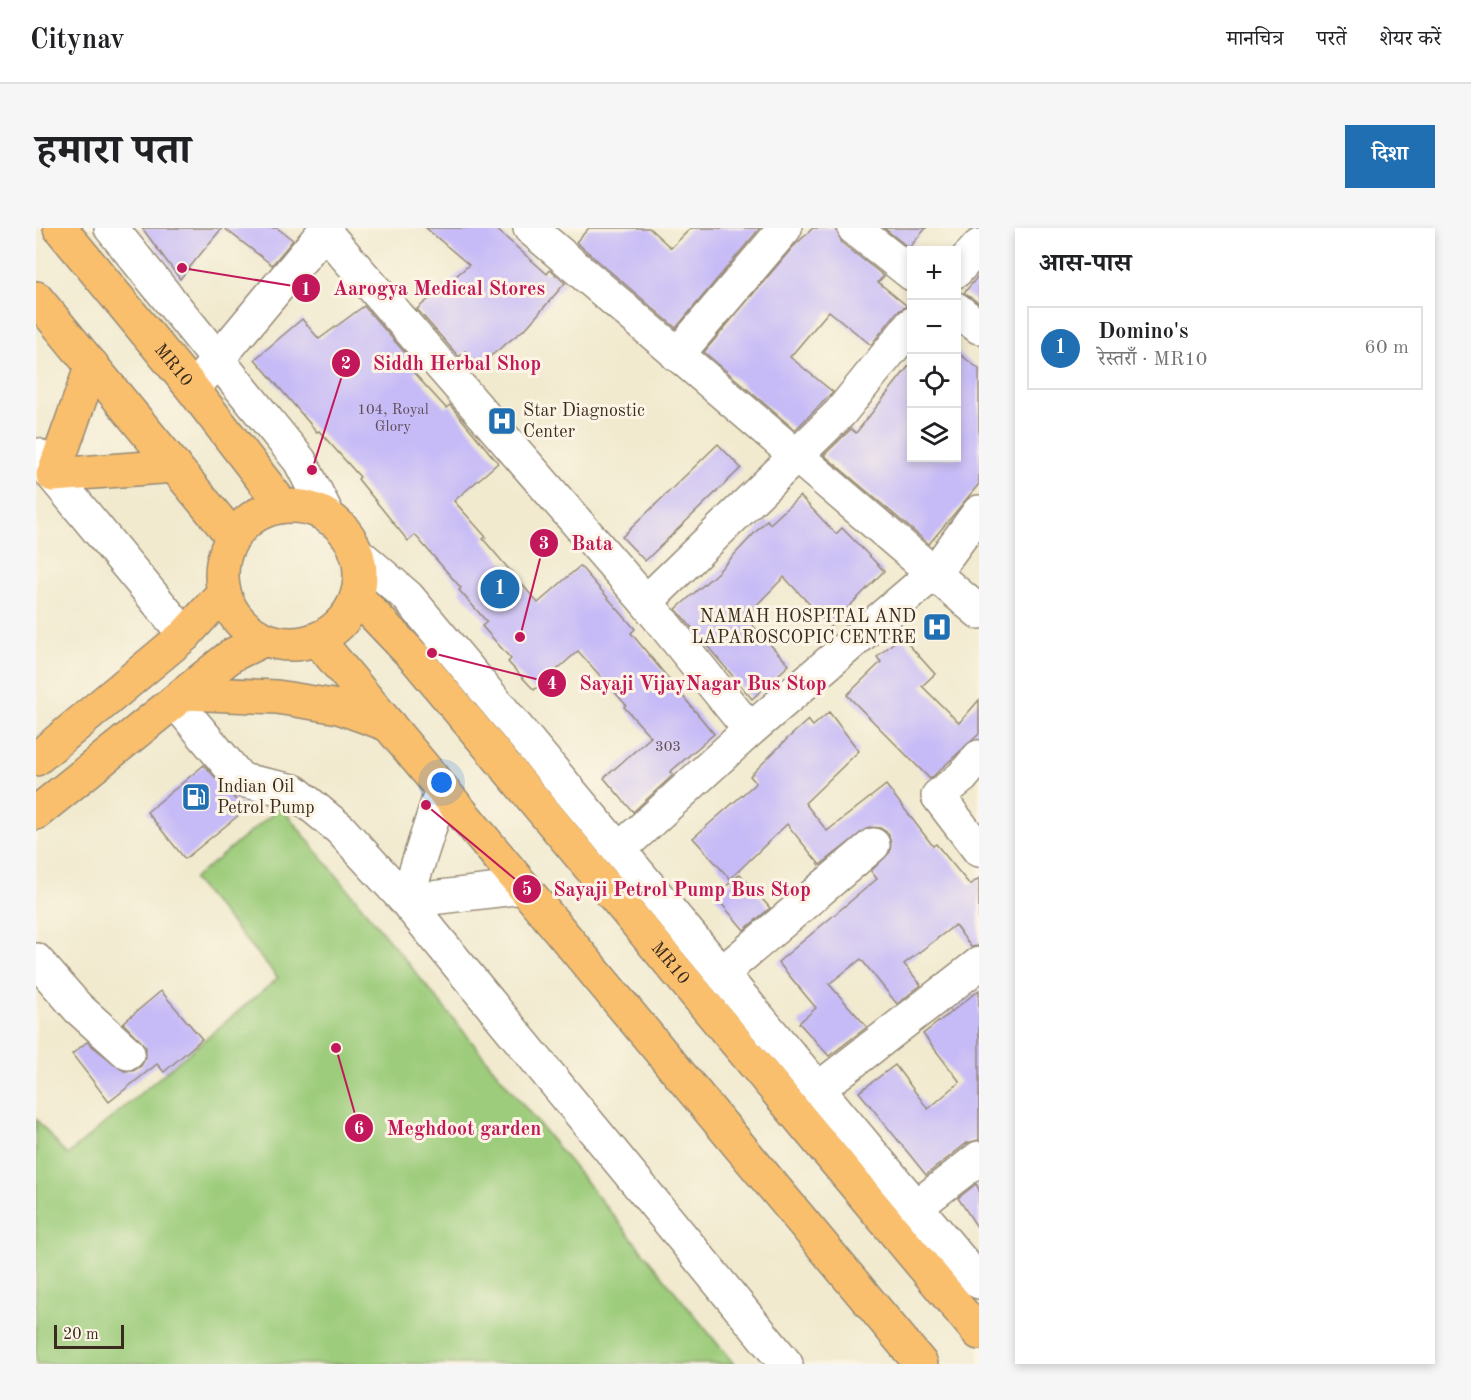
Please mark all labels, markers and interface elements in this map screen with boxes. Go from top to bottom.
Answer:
text: Citynav [30,27,125,55]
text: मानचित्र [1227,29,1283,50]
text: परतें [1316,29,1346,50]
text: शेयर करें [1379,29,1441,50]
button: दिशा [1345,125,1435,188]
text: हमारा पता [36,131,191,173]
map controls [907,246,961,462]
button: + [907,246,961,300]
text: आस-पास [1039,251,1131,277]
callout: Aarogya Medical Stores [291,269,558,307]
text: Aarogya Medical Stores [333,280,545,300]
text: 1 [301,281,311,299]
button: − [907,300,961,354]
text: Domino's [1098,321,1189,343]
text: 1 [1055,338,1066,358]
text: 60 m [1364,338,1409,358]
street label: MR10 [151,341,196,390]
callout: Siddh Herbal Shop [331,344,553,382]
text: रेस्तराँ · MR10 [1098,350,1207,370]
button: locate [907,354,961,408]
text: 2 [341,355,351,373]
text: Siddh Herbal Shop [373,355,541,375]
place label: Star Diagnostic Center [523,402,645,441]
house number: 104, Royal Glory [357,403,429,435]
hospital icon: Star Diagnostic Center [486,405,518,437]
button: layers [907,408,961,462]
callout: Bata [529,524,625,562]
text: 3 [539,535,549,553]
text: Bata [571,535,613,555]
pin: 1 [480,566,520,612]
place label: NAMAH HOSPITAL AND LAPAROSCOPIC CENTRE [691,608,916,647]
hospital icon: NAMAH HOSPITAL AND LAPAROSCOPIC CENTRE [921,611,953,643]
callout: Sayaji VijayNagar Bus Stop [537,664,838,702]
text: 4 [547,675,557,693]
text: Sayaji VijayNagar Bus Stop [579,675,827,695]
house number: 303 [655,740,681,755]
your location [427,768,456,797]
place label: Indian Oil Petrol Pump [217,778,315,817]
fuel station icon: Indian Oil Petrol Pump [180,781,212,813]
callout: Sayaji Petrol Pump Bus Stop [512,870,823,908]
text: 5 [522,881,532,899]
text: Sayaji Petrol Pump Bus Stop [553,881,811,901]
street label: MR10 [648,939,693,988]
callout: Meghdoot garden [344,1109,553,1147]
text: 6 [354,1120,364,1138]
text: Meghdoot garden [387,1120,541,1140]
scale bar [54,1322,124,1350]
text: 20 m [63,1327,99,1343]

